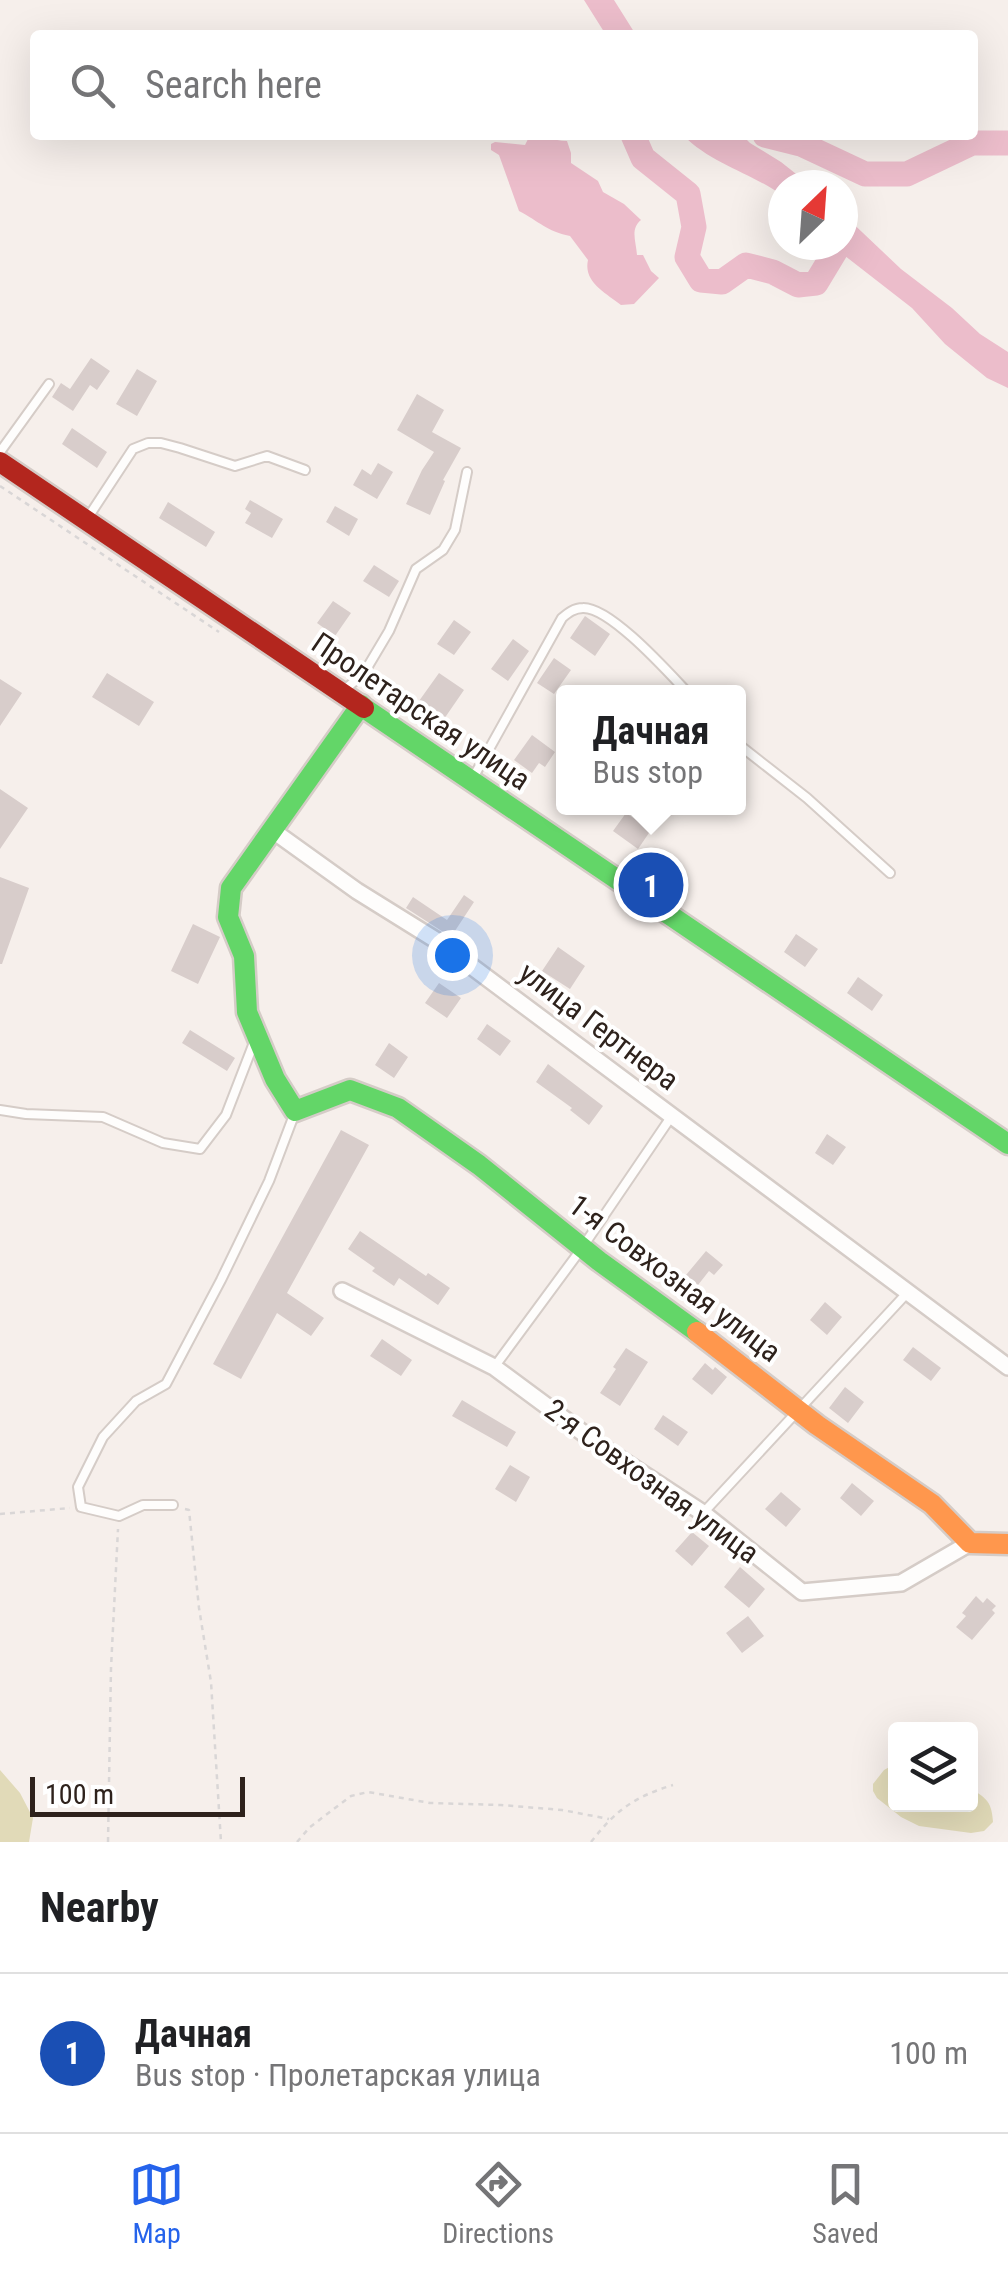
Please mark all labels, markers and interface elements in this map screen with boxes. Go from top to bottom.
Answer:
search box [30,30,978,140]
icon: search [65,58,120,113]
text: Search here [145,63,322,107]
north arrow [768,170,858,260]
street label: Пролетарская улица [305,625,537,797]
popup [556,685,746,815]
text: Дачная [592,709,710,753]
text: Bus stop [592,753,703,791]
pin: 1 [618,848,684,922]
your location [427,930,478,981]
street label: улица Гертнера [512,955,686,1097]
street label: 1-я Совхозная улица [562,1187,788,1369]
street label: 2-я Совхозная улица [538,1392,766,1570]
map controls [888,1722,978,1812]
button: layers [888,1722,978,1812]
scale bar [30,1772,245,1816]
text: 100 m [45,1778,114,1811]
text: Nearby [40,1883,159,1932]
text: Дачная [135,2012,252,2056]
text: 1 [64,2034,81,2072]
text: 100 m [889,2034,968,2072]
text: Bus stop · Пролетарская улица [135,2056,541,2094]
tab: Map [129,2157,184,2250]
tab: Directions [442,2157,554,2250]
tab: Saved [812,2157,879,2250]

